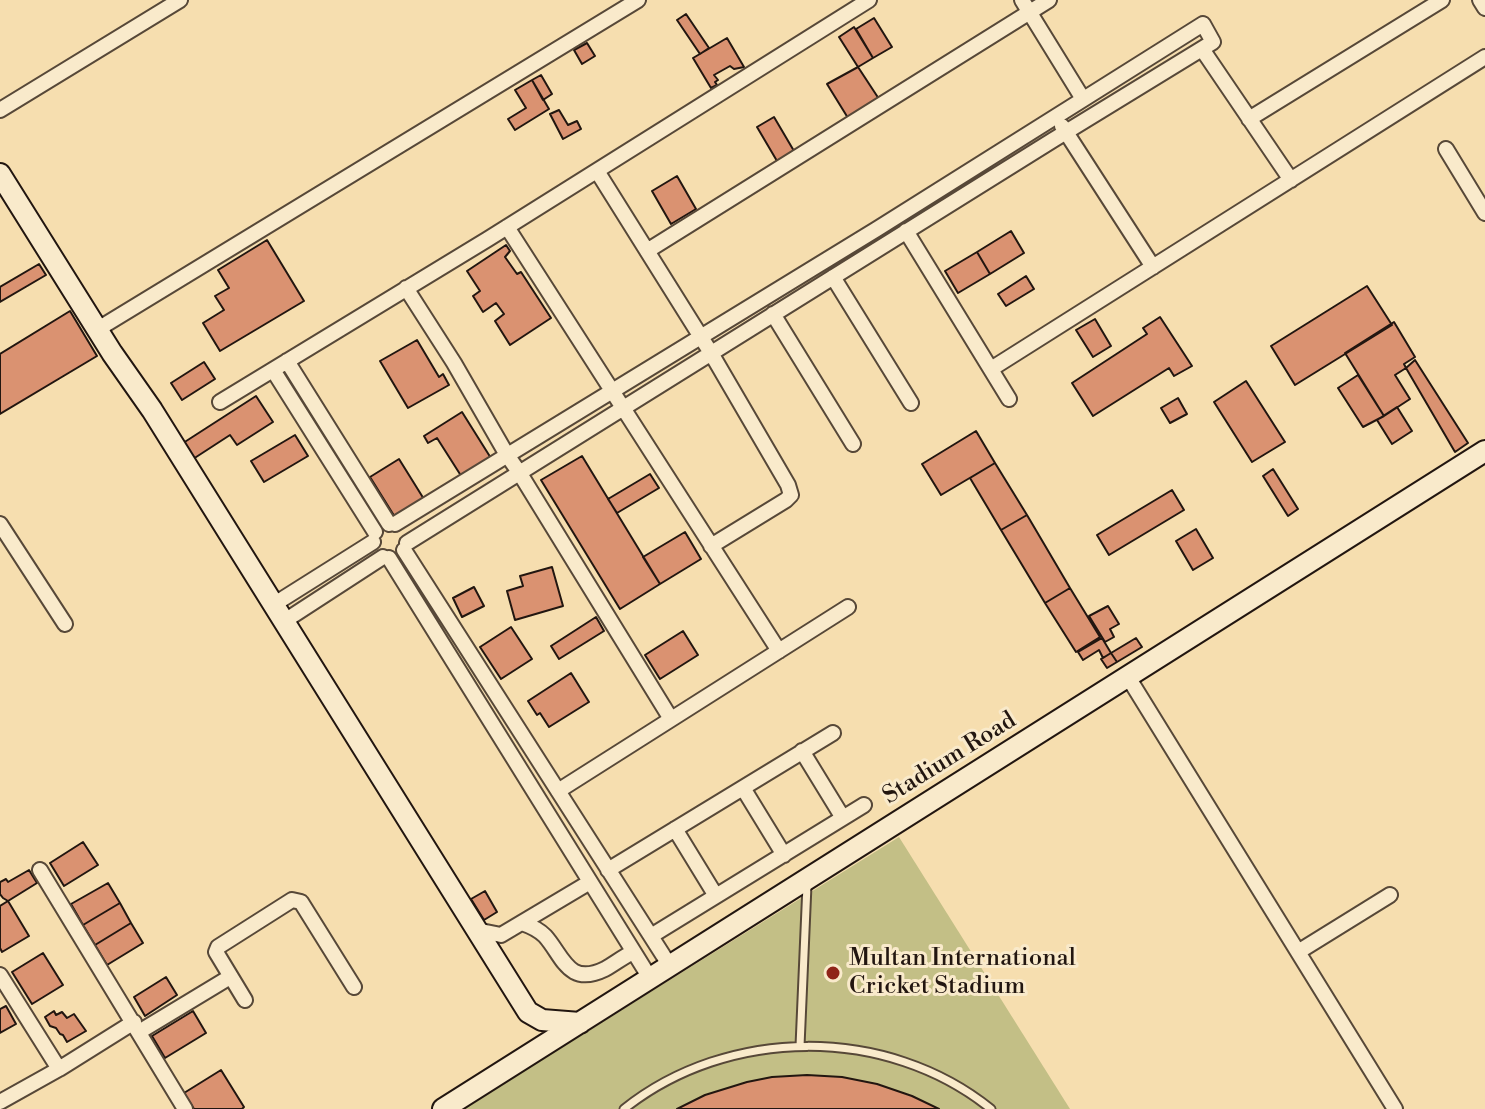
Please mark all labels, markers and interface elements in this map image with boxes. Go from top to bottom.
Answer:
street label: Stadium Road [878,707,1022,811]
place label: Multan International Cricket Stadium [849,945,1076,1001]
marker: Multan International Cricket Stadium [824,964,842,982]

